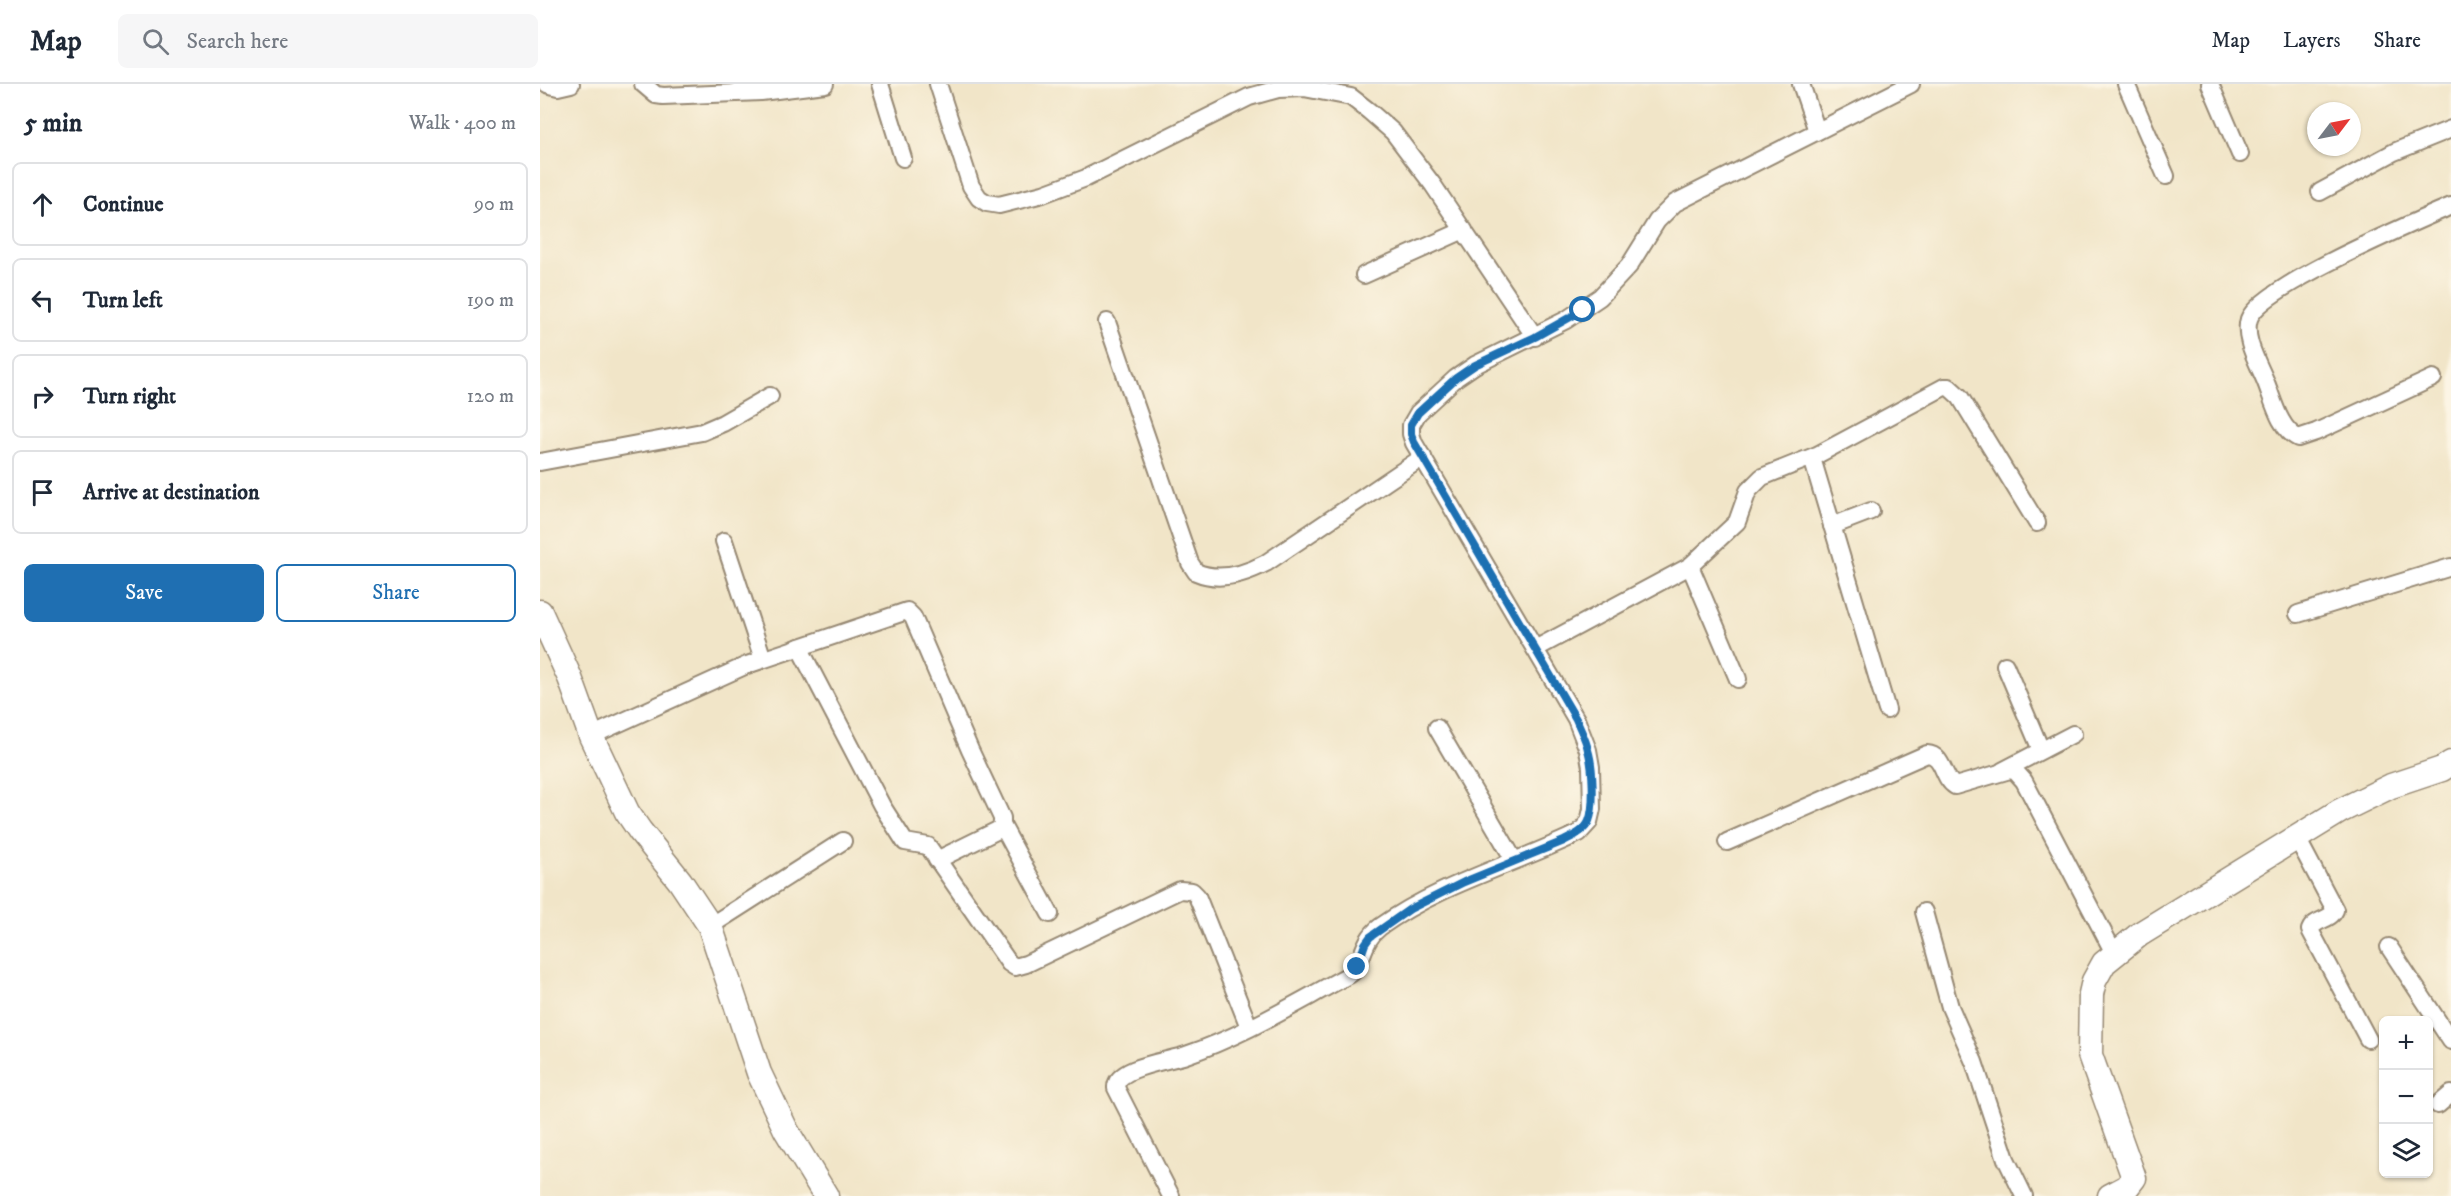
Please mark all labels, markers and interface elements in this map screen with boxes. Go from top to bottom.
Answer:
search box [118,14,538,68]
text: Map [30,24,82,59]
icon: search [139,25,172,58]
text: Search here [187,28,288,55]
text: Map [2211,28,2250,54]
text: Layers [2283,28,2341,54]
text: Share [2374,28,2421,54]
north arrow [2307,102,2361,156]
text: 5 min [24,107,82,140]
text: Walk · 400 m [409,111,516,136]
icon: ahead [26,188,59,221]
text: Continue [83,191,164,218]
text: 90 m [474,192,514,217]
icon: left [26,284,59,317]
text: Turn left [83,287,163,314]
text: 190 m [467,288,514,313]
route start [1569,296,1595,322]
icon: right [26,380,59,413]
text: Turn right [83,383,176,410]
text: 120 m [467,384,514,409]
icon: arrive [26,476,59,509]
text: Arrive at destination [83,479,260,506]
button: Save [24,564,264,622]
button: Share [276,564,516,622]
route end [1343,953,1369,979]
map controls [2379,1016,2433,1178]
button: + [2379,1016,2433,1070]
button: − [2379,1070,2433,1124]
button: layers [2379,1124,2433,1178]

